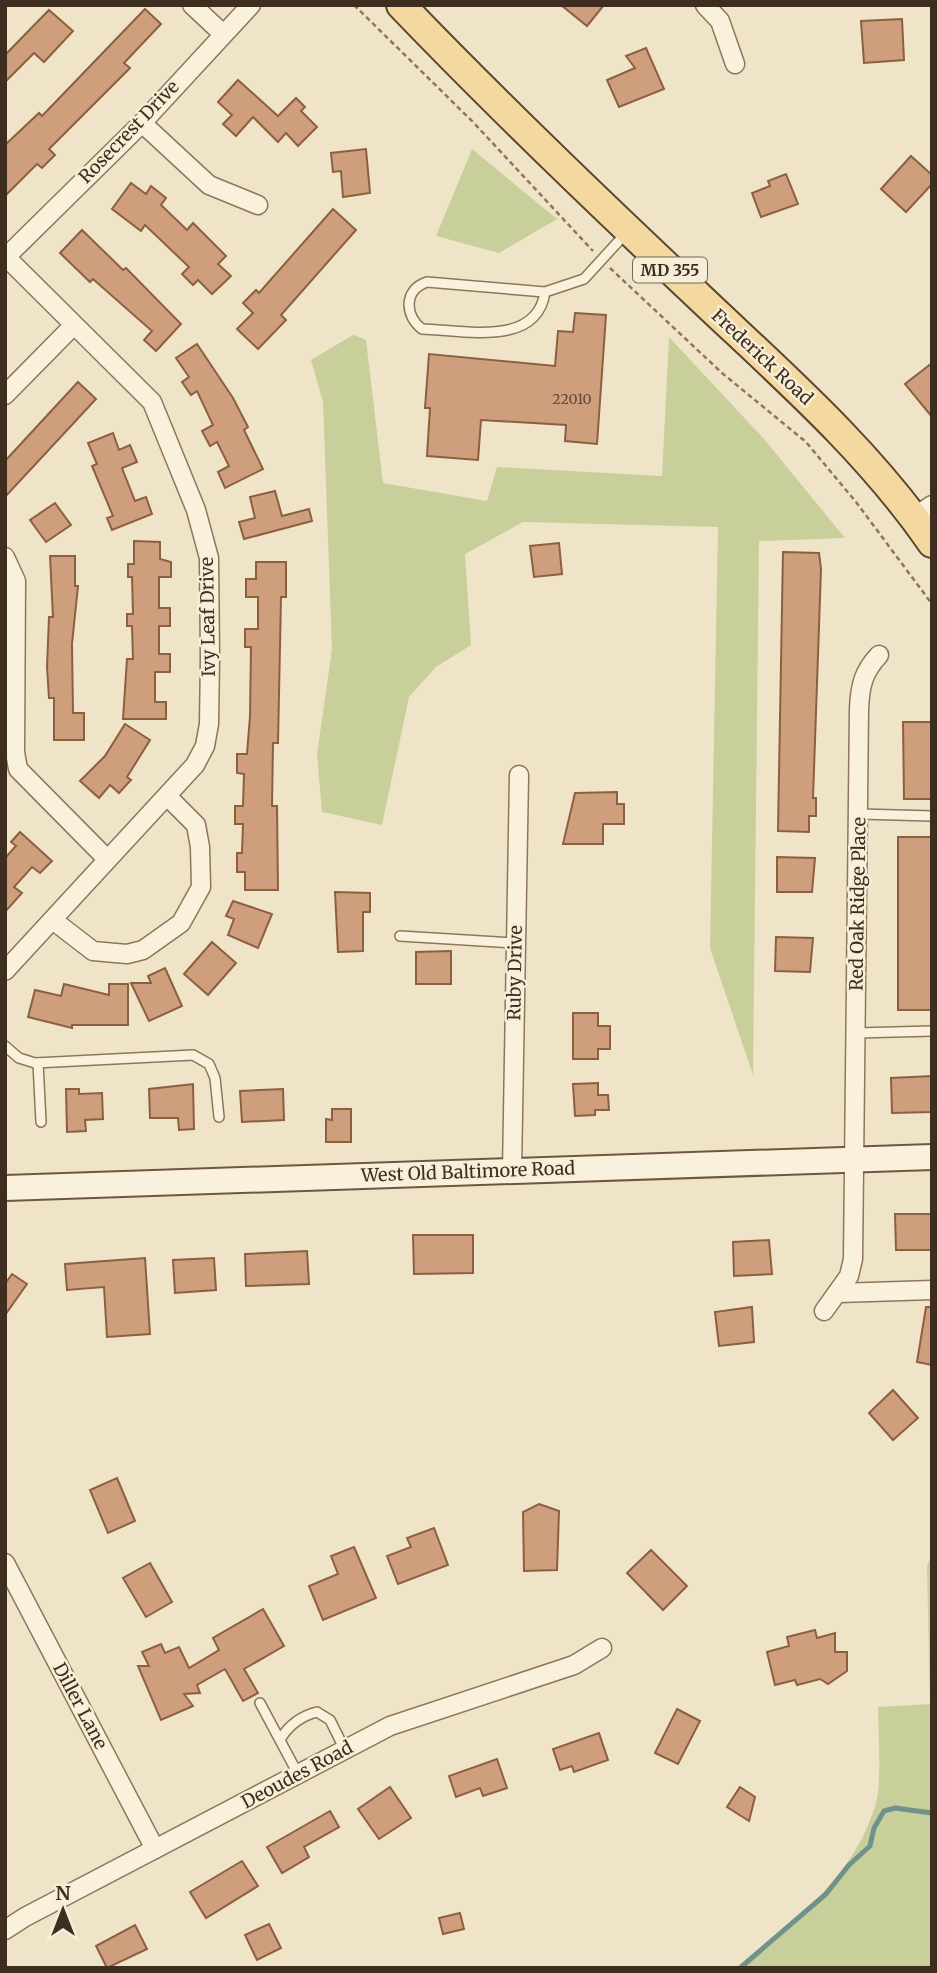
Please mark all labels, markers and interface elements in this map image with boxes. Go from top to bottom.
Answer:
street label: Rosecrest Drive [74,75,184,188]
road number: MD 355 [633,258,707,282]
street label: Frederick Road [707,304,818,410]
house number: 22010 [552,390,592,408]
street label: Ivy Leaf Drive [195,557,220,677]
street label: Red Oak Ridge Place [844,817,871,991]
street label: Ruby Drive [502,925,527,1021]
street label: West Old Baltimore Road [360,1156,576,1187]
street label: Diller Lane [48,1658,113,1753]
street label: Deoudes Road [237,1736,356,1814]
north arrow [28,1875,98,1945]
text: N [55,1881,71,1905]

